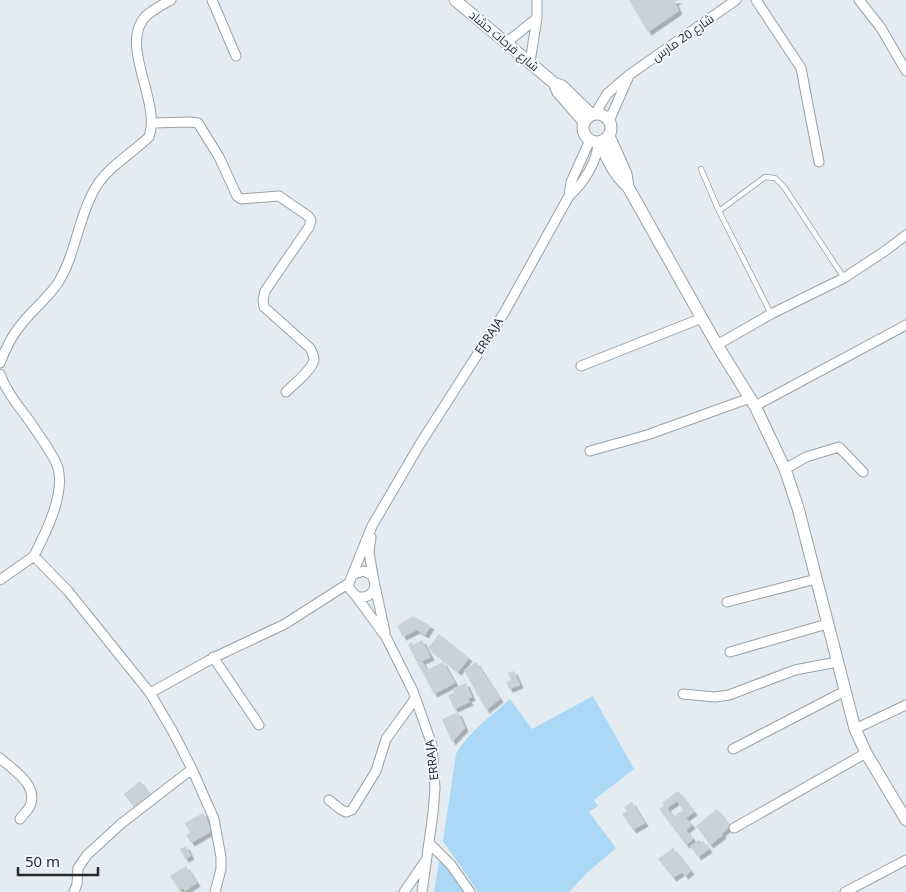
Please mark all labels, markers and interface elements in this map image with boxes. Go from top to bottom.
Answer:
street label: شارع فرحات حشاد [466,6,543,75]
street label: شارع 20 مارس [648,10,717,65]
street label: ERRAJA [470,314,507,357]
street label: ERRAJA [421,738,442,781]
scale bar [18,844,98,876]
text: 50 m [25,851,60,871]

